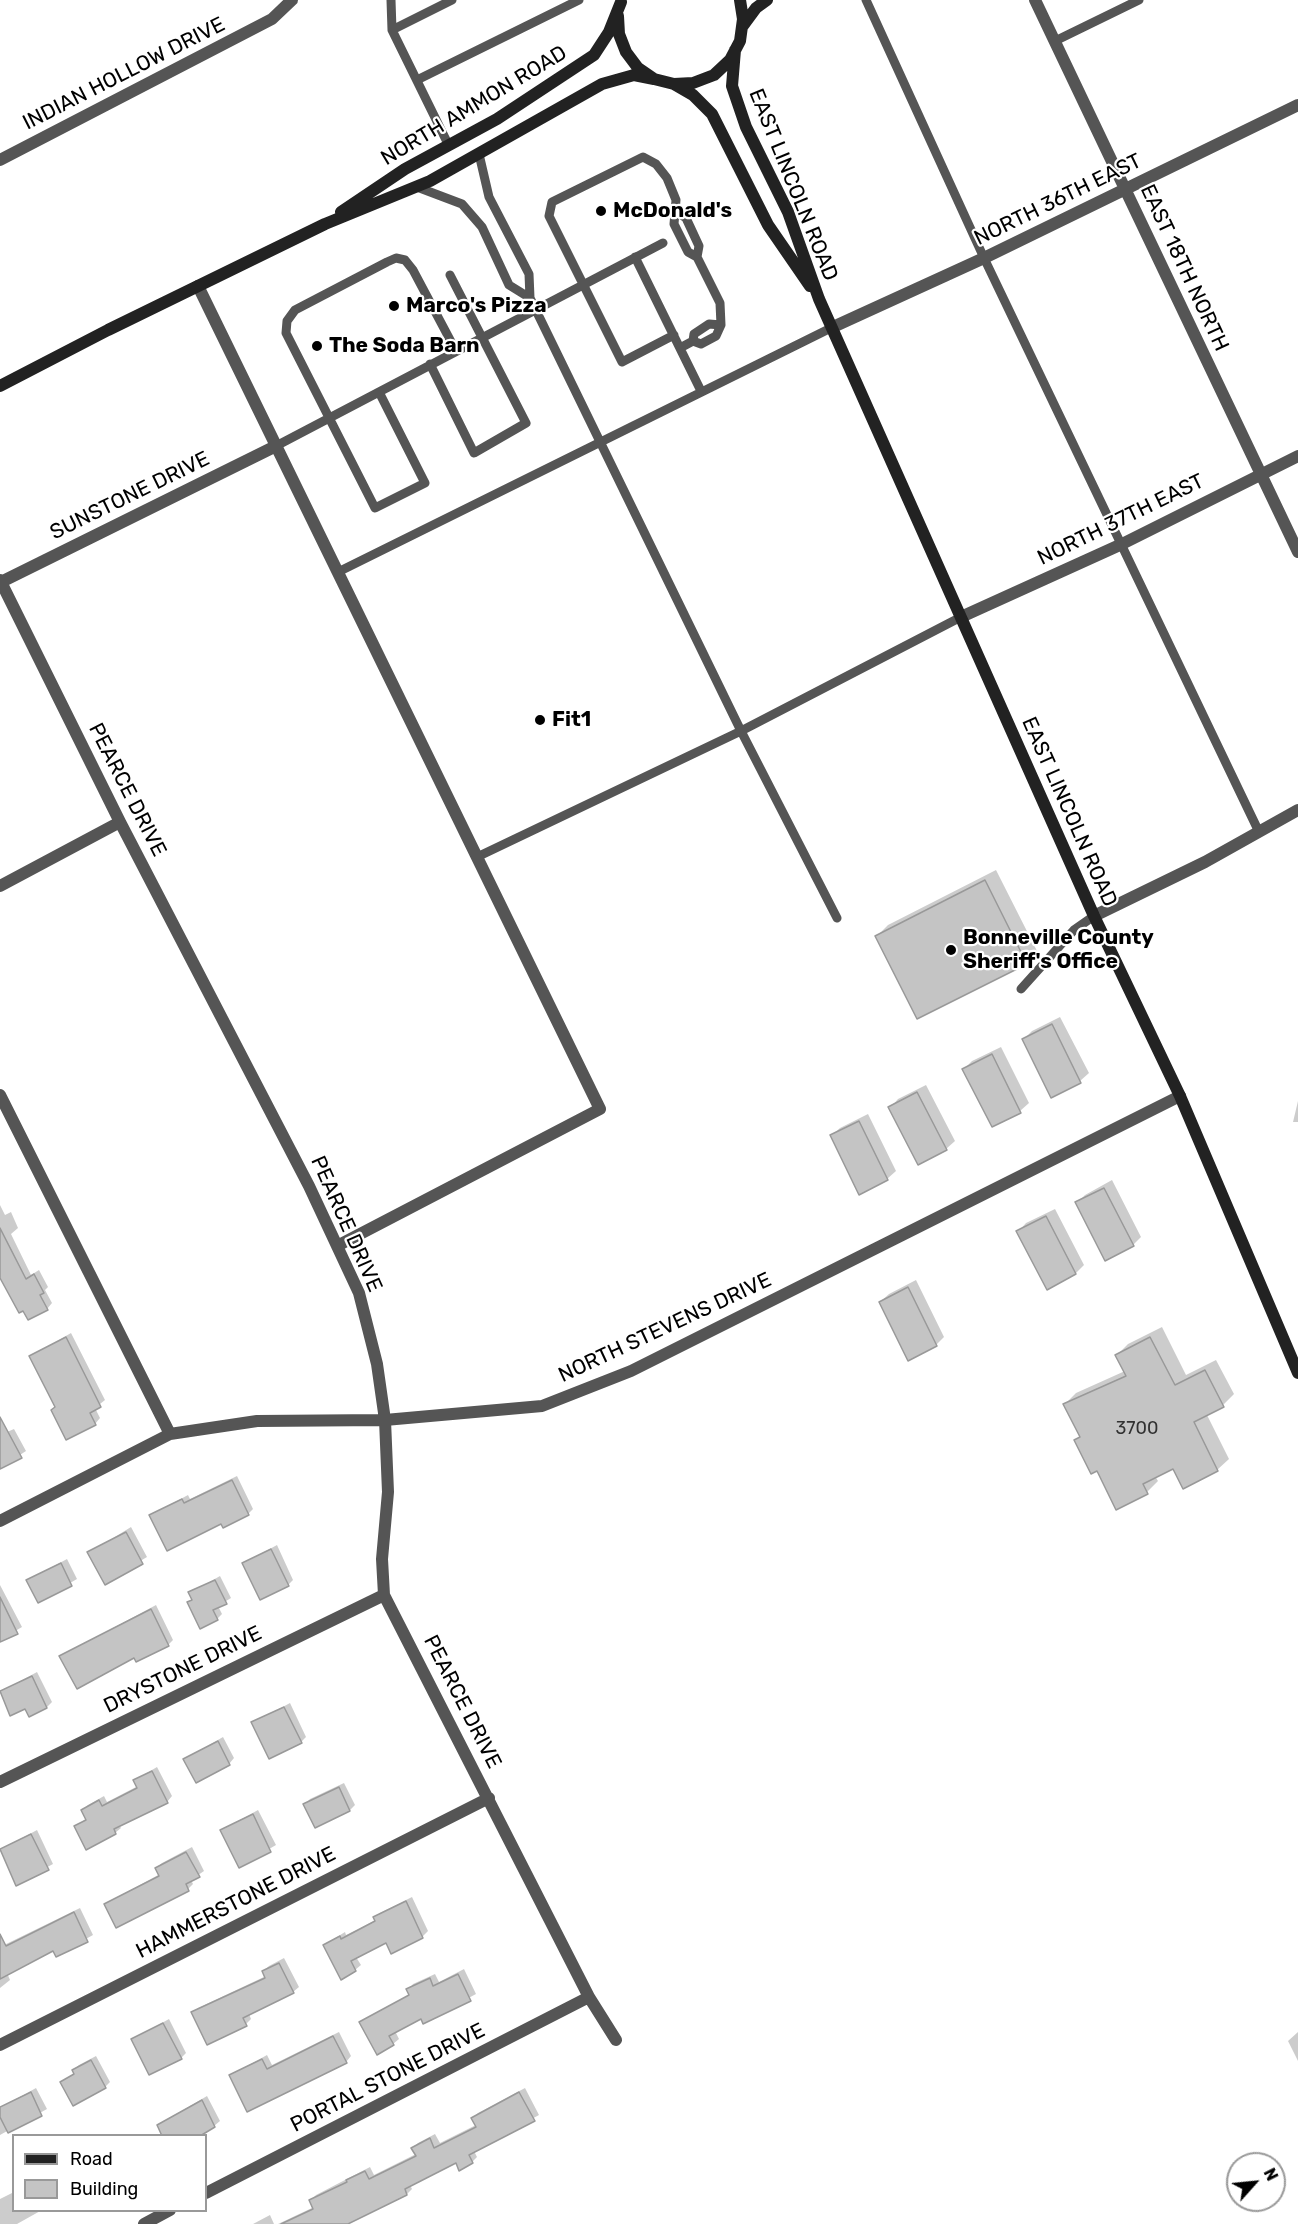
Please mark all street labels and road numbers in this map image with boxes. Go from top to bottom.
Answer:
street label: INDIAN HOLLOW DRIVE [19,12,229,136]
street label: NORTH AMMON ROAD [377,41,571,171]
street label: EAST LINCOLN ROAD [743,85,843,285]
street label: NORTH 36TH EAST [970,149,1146,251]
street label: EAST 18TH NORTH [1134,181,1234,355]
street label: SUNSTONE DRIVE [46,446,214,546]
street label: NORTH 37TH EAST [1034,469,1208,571]
street label: EAST LINCOLN ROAD [1016,713,1122,911]
street label: PEARCE DRIVE [83,719,171,861]
street label: PEARCE DRIVE [305,1152,387,1296]
street label: NORTH STEVENS DRIVE [555,1268,775,1388]
street label: DRYSTONE DRIVE [100,1621,266,1719]
street label: PEARCE DRIVE [418,1631,506,1773]
street label: HAMMERSTONE DRIVE [132,1842,340,1964]
street label: PORTAL STONE DRIVE [287,2018,489,2138]

